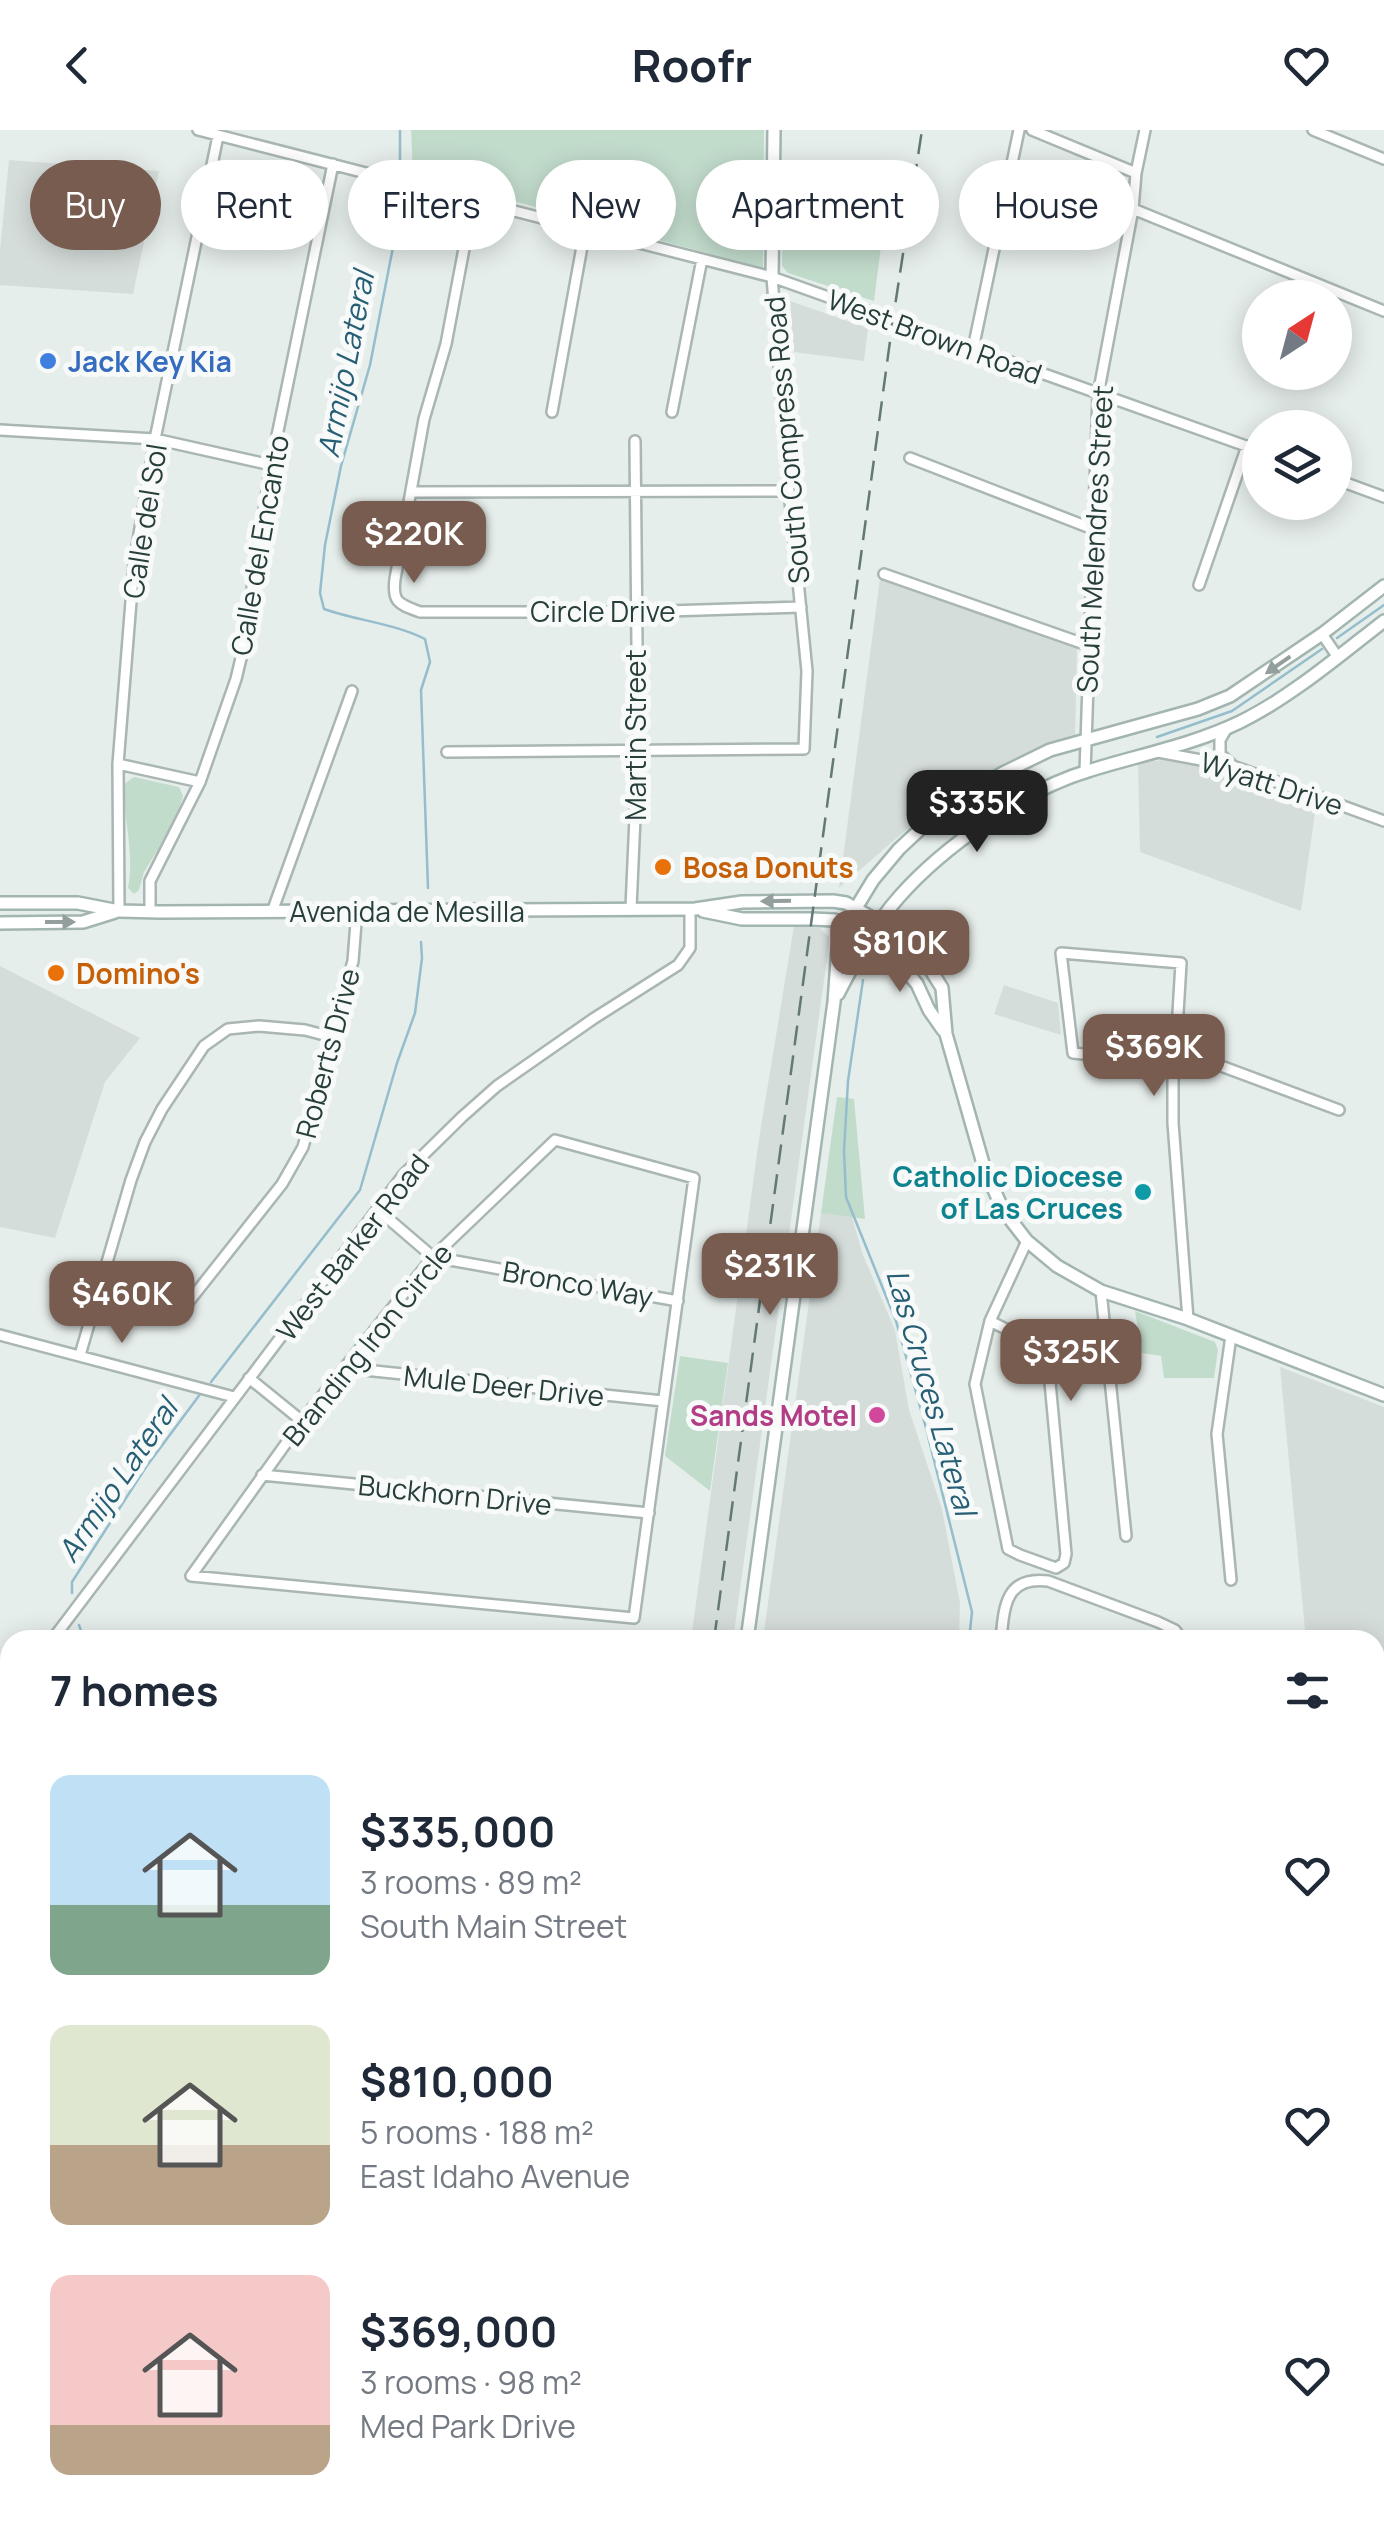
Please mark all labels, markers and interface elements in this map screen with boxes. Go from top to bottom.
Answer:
text: Roofr [632,34,752,96]
icon: back [50,38,105,93]
icon: heart [1279,38,1334,93]
chip: Buy [30,160,161,250]
chip: Rent [181,160,328,250]
chip: Filters [348,160,516,250]
chip: New [536,160,676,250]
chip: Apartment [696,160,939,250]
chip: House [959,160,1134,250]
water label: Armijo Lateral [307,264,384,460]
street label: West Brown Road [823,280,1047,392]
north arrow [1242,280,1352,390]
map controls [1242,280,1352,520]
street label: South Compress Road [755,295,817,585]
place label: Jack Key Kia [68,342,232,380]
marker: Jack Key Kia [37,350,59,372]
street label: South Melendres Street [1067,384,1121,694]
button: layers [1242,410,1352,520]
street label: Calle del Encanto [221,432,297,658]
street label: Calle del Sol [113,441,175,601]
pin: $220K [344,501,484,586]
text: $220K [364,511,464,555]
street label: Circle Drive [530,592,676,630]
street label: Martin Street [616,649,654,821]
one-way arrow [1265,655,1291,674]
street label: Wyatt Drive [1196,742,1348,824]
pin: $335K [907,770,1047,855]
text: $335K [929,780,1025,824]
place label: Bosa Donuts [683,848,854,886]
marker: Bosa Donuts [652,856,674,878]
street label: Avenida de Mesilla [289,892,525,930]
one-way arrow [759,893,791,909]
pin: $810K [830,910,970,995]
one-way arrow [45,914,77,930]
text: $810K [852,920,948,964]
place label: Domino's [76,954,200,992]
marker: Domino's [45,962,67,984]
street label: Roberts Drive [286,964,368,1142]
pin: $369K [1084,1014,1224,1099]
text: $369K [1105,1024,1203,1068]
street label: West Barker Road [267,1146,437,1348]
place label: Catholic Diocese of Las Cruces [892,1157,1123,1227]
marker: Catholic Diocese of Las Cruces [1132,1181,1154,1203]
pin: $231K [700,1233,840,1318]
street label: Branding Iron Circle [273,1235,461,1453]
text: $231K [724,1243,816,1287]
street label: Bronco Way [500,1251,656,1315]
pin: $460K [52,1261,192,1346]
water label: Las Cruces Lateral [877,1264,988,1524]
text: $460K [71,1271,173,1315]
pin: $325K [1001,1319,1141,1404]
text: $325K [1022,1329,1120,1373]
street label: Mule Deer Drive [402,1356,606,1414]
water label: Armijo Lateral [47,1387,189,1570]
place label: Sands Motel [690,1396,857,1434]
marker: Sands Motel [866,1404,888,1426]
street label: Buckhorn Drive [356,1465,554,1523]
text: 7 homes [50,1661,218,1719]
icon: filters [1280,1663,1335,1718]
text: $335,000 [360,1802,556,1860]
icon: home [130,1815,250,1935]
icon: heart [1280,1848,1335,1903]
text: 3 rooms · 89 m² [360,1860,582,1904]
text: South Main Street [360,1904,627,1948]
text: $810,000 [360,2052,554,2110]
icon: home [130,2065,250,2185]
icon: heart [1280,2098,1335,2153]
text: 5 rooms · 188 m² [360,2110,594,2154]
text: East Idaho Avenue [360,2154,630,2198]
text: $369,000 [360,2302,557,2360]
icon: home [130,2315,250,2435]
icon: heart [1280,2348,1335,2403]
text: 3 rooms · 98 m² [360,2360,582,2404]
text: Med Park Drive [360,2404,576,2448]

